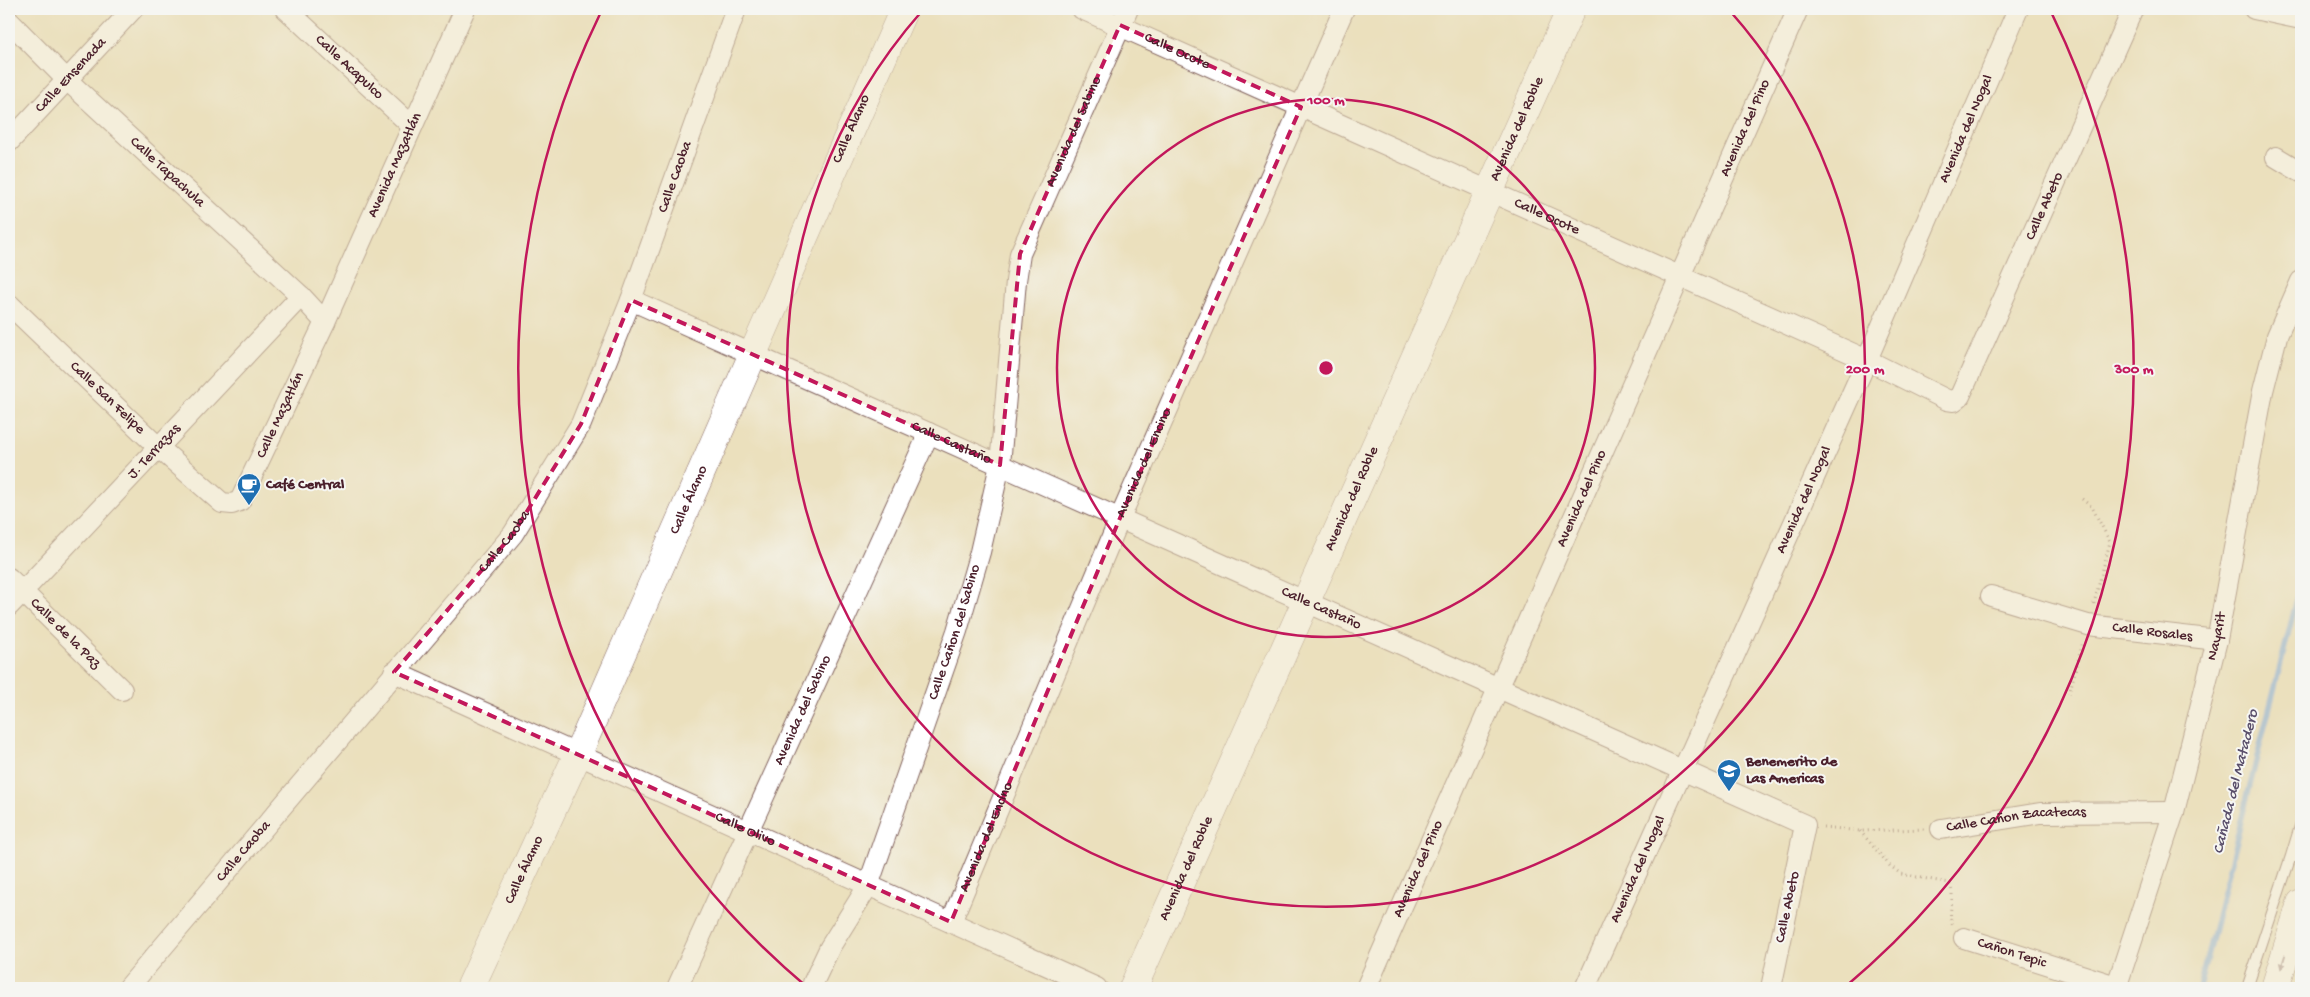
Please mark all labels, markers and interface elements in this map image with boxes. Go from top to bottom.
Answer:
street label: Calle Ocote [1141,29,1213,74]
street label: Calle Acapulco [311,31,387,104]
street label: Calle Ensenada [31,33,111,117]
street label: Avenida del Nogal [1935,72,1998,186]
street label: Avenida del Sabino [1042,73,1106,190]
street label: Avenida del Roble [1486,74,1549,184]
street label: Avenida del Pino [1716,77,1775,179]
street label: Calle Álamo [829,92,875,166]
text: 100 m [1306,92,1345,110]
street label: Avenida Mazatlán [364,110,426,220]
street label: Calle Tapachula [126,133,209,212]
street label: Calle Caoba [654,138,697,215]
street label: Calle Abeto [2022,169,2068,243]
street label: Calle Ocote [1511,194,1583,239]
street label: Calle San Felipe [66,358,149,439]
centre of rings [1317,359,1335,377]
text: 200 m [1846,361,1885,379]
text: 300 m [2113,361,2154,379]
street label: Calle Mazatlán [253,369,309,461]
street label: Avenida del Encino [1112,405,1176,520]
street label: Calle Castaño [909,418,994,469]
street label: J. Terrazas [124,420,185,483]
street label: Avenida del Roble [1321,444,1383,554]
street label: Avenida del Nogal [1772,444,1836,556]
street label: Avenida del Pino [1553,447,1611,550]
street label: Calle Álamo [666,463,712,537]
cafe icon: Café Central [236,472,262,506]
place label: Café Central [265,476,345,494]
street label: Calle Caoba [475,506,535,577]
street label: Calle Cañon del Sabino [925,562,985,702]
street label: Calle Castaño [1278,583,1364,634]
street label: Calle de la Paz [26,595,105,673]
street label: Nayarit [2203,609,2231,662]
street label: Calle Rosales [2111,619,2194,646]
street label: Avenida del Sabino [770,652,836,768]
water label: Cañada del Matadero [2210,707,2264,856]
place label: Benemerito de Las Americas [1745,753,1838,788]
school or university icon: Benemerito de Las Americas [1716,758,1742,792]
street label: Avenida del Encino [956,779,1018,895]
street label: Calle Cañon Zacatecas [1945,804,2087,837]
street label: Calle Olivo [712,808,778,851]
street label: Avenida del Roble [1155,813,1218,923]
street label: Avenida del Nogal [1606,813,1670,926]
street label: Calle Caoba [213,817,275,886]
street label: Avenida del Pino [1389,818,1448,920]
street label: Calle Álamo [501,833,548,907]
street label: Calle Abeto [1772,869,1804,944]
street label: Cañon Tepic [1975,934,2049,973]
one-way arrow [2279,955,2286,970]

